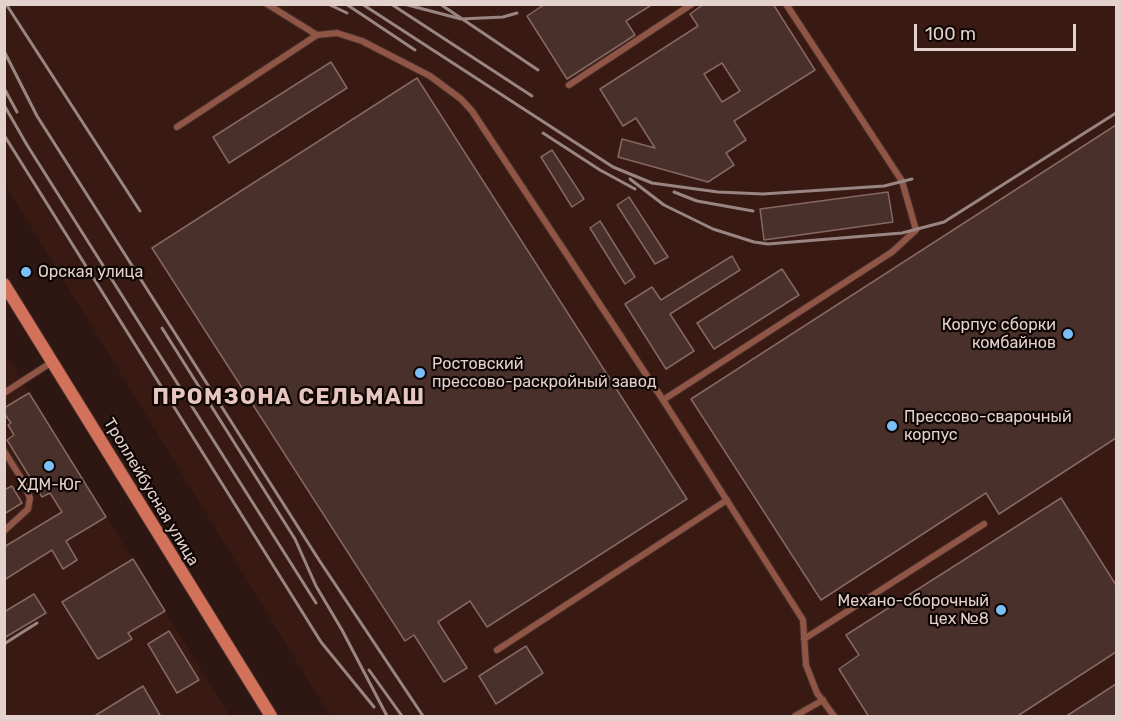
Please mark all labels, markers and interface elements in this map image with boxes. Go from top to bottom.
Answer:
scale bar [917,12,1079,50]
text: 100 m [925,23,976,45]
place label: Орская улица [38,262,143,282]
marker: Орская улица [19,265,33,279]
place label: Корпус сборки комбайнов [942,315,1056,353]
marker: Корпус сборки комбайнов [1061,327,1075,341]
place label: Ростовский прессово-раскройный завод [432,354,656,392]
marker: Ростовский прессово-раскройный завод [413,366,427,380]
district label: ПРОМЗОНА СЕЛЬМАШ [153,385,425,411]
place label: Прессово-сварочный корпус [904,407,1072,445]
street label: Троллейбусная улица [99,415,203,569]
marker: Прессово-сварочный корпус [885,419,899,433]
marker: ХДМ-Юг [42,459,56,473]
place label: ХДМ-Юг [17,475,81,495]
place label: Механо-сборочный цех №8 [838,591,989,629]
marker: Механо-сборочный цех №8 [994,603,1008,617]

